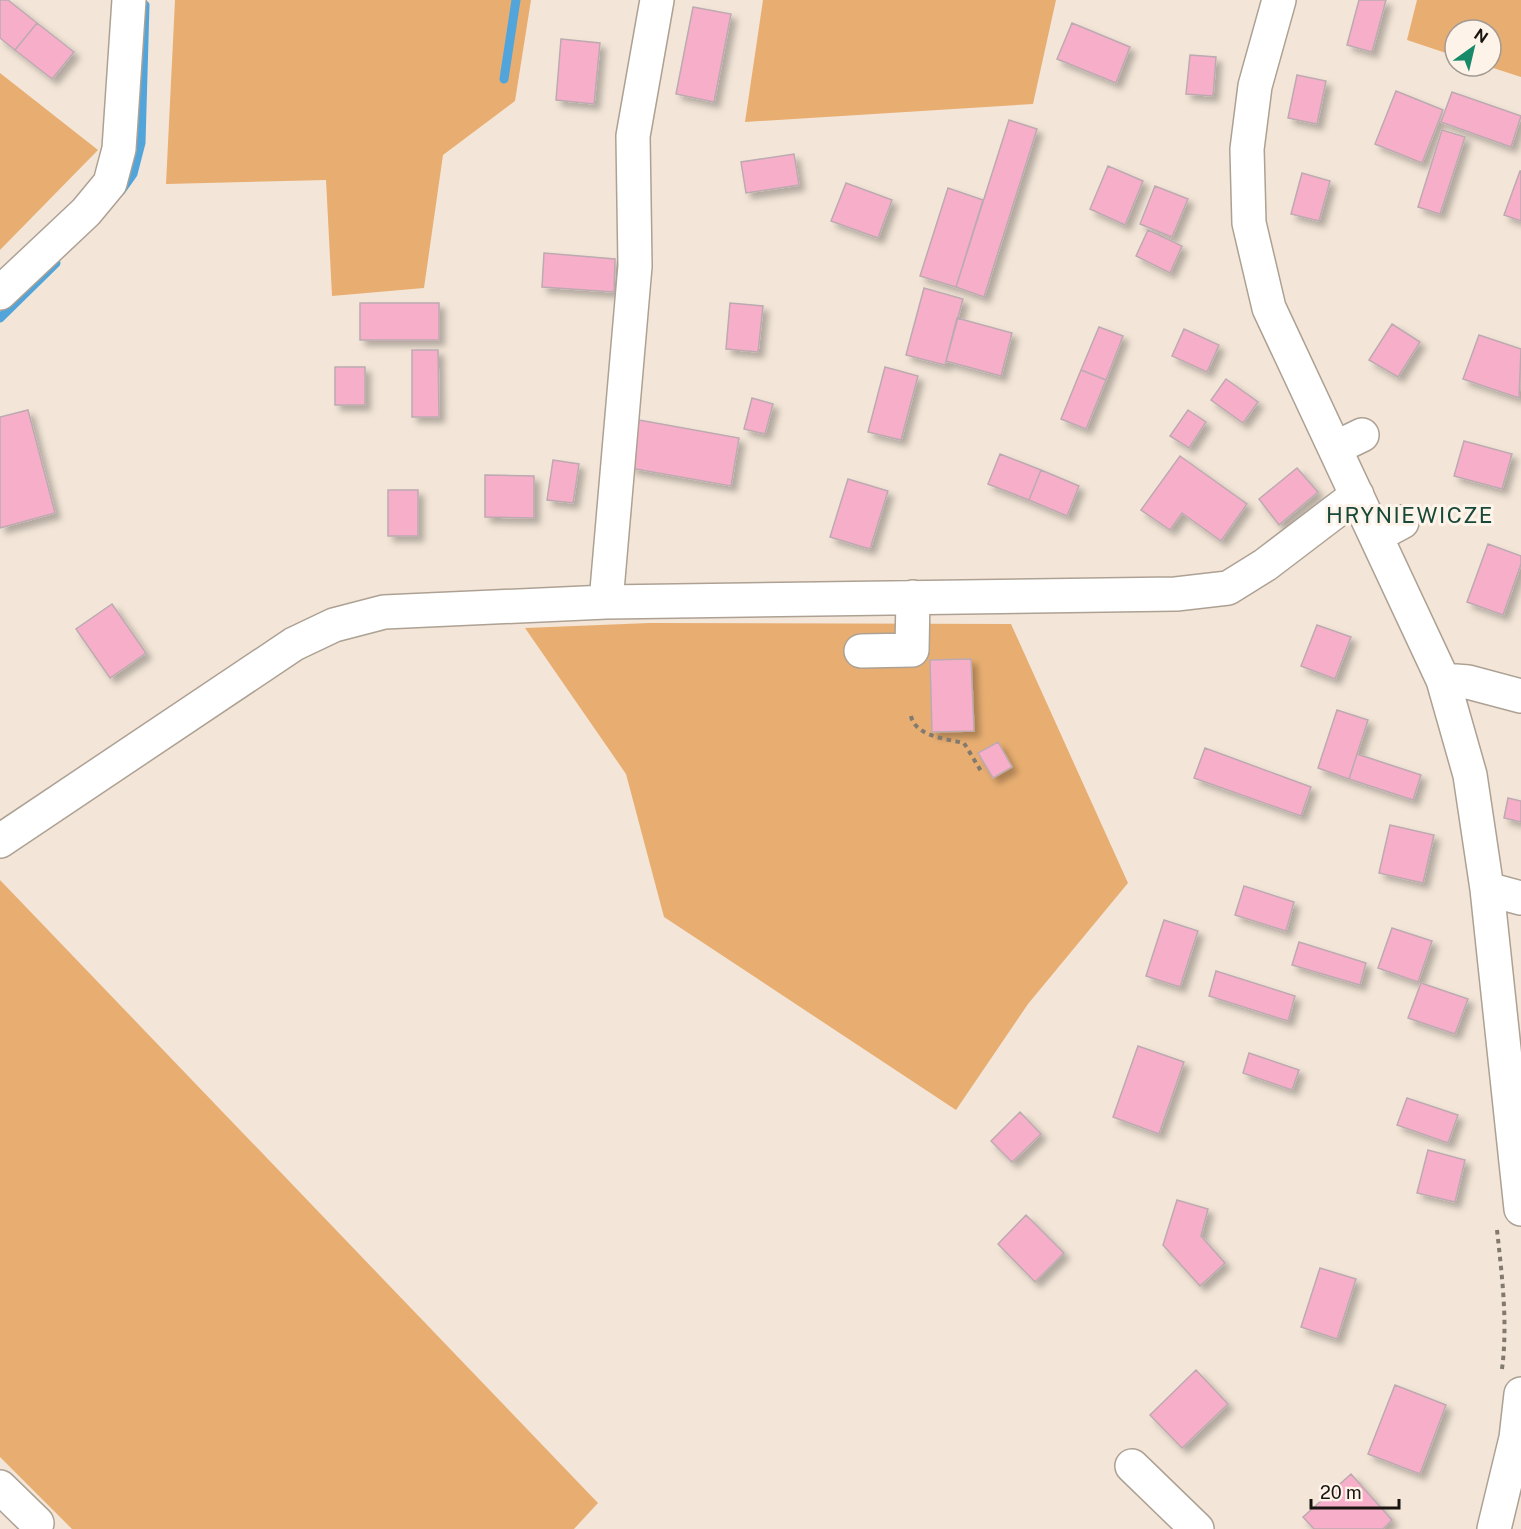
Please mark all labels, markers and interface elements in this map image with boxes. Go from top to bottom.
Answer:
north arrow [1443,18,1503,78]
text: N [1471,25,1492,47]
district label: HRYNIEWICZE [1326,502,1494,528]
scale bar [1311,1472,1400,1510]
text: 20 m [1320,1482,1362,1503]

